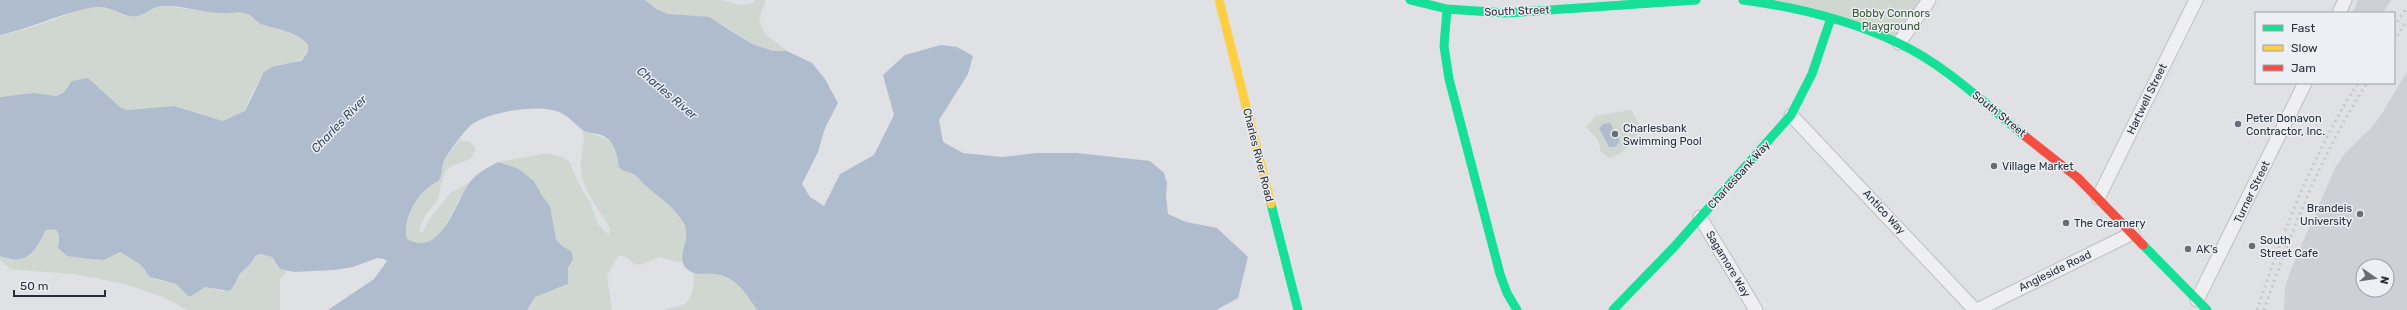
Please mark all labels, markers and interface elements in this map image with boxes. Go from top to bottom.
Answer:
street label: South Street [1484,3,1551,19]
park label: Bobby Connors Playground [1852,7,1930,33]
legend [2255,12,2395,84]
text: Fast [2291,21,2315,35]
text: Slow [2291,41,2318,55]
street label: Hartwell Street [2124,61,2170,136]
text: Jam [2291,61,2316,75]
water label: Charles River [634,64,700,122]
street label: South Street [1970,88,2029,140]
water label: Charles River [308,92,370,156]
street label: Charles River Road [1240,107,1276,203]
place label: Peter Donavon Contractor, Inc. [2246,112,2325,138]
marker: Peter Donavon Contractor, Inc. [2233,119,2243,129]
place label: Charlesbank Swimming Pool [1623,122,1702,148]
marker: Charlesbank Swimming Pool [1610,129,1620,139]
street label: Charlesbank Way [1705,138,1773,212]
street label: Turner Street [2231,158,2273,225]
place label: Village Market [2002,160,2074,173]
marker: Village Market [1989,161,1999,171]
street label: Antico Way [1860,187,1908,237]
place label: Brandeis University [2300,202,2352,228]
marker: Brandeis University [2355,209,2365,219]
place label: The Creamery [2074,217,2146,230]
marker: The Creamery [2061,218,2071,228]
street label: Sagamore Way [1703,229,1753,299]
place label: South Street Cafe [2260,234,2318,260]
marker: South Street Cafe [2247,241,2257,251]
place label: AK's [2196,243,2218,256]
marker: AK's [2183,244,2193,254]
street label: Angleside Road [2017,248,2093,294]
north arrow [2355,258,2395,298]
scale bar [14,272,105,298]
text: N [2377,275,2391,286]
text: 50 m [20,279,48,293]

